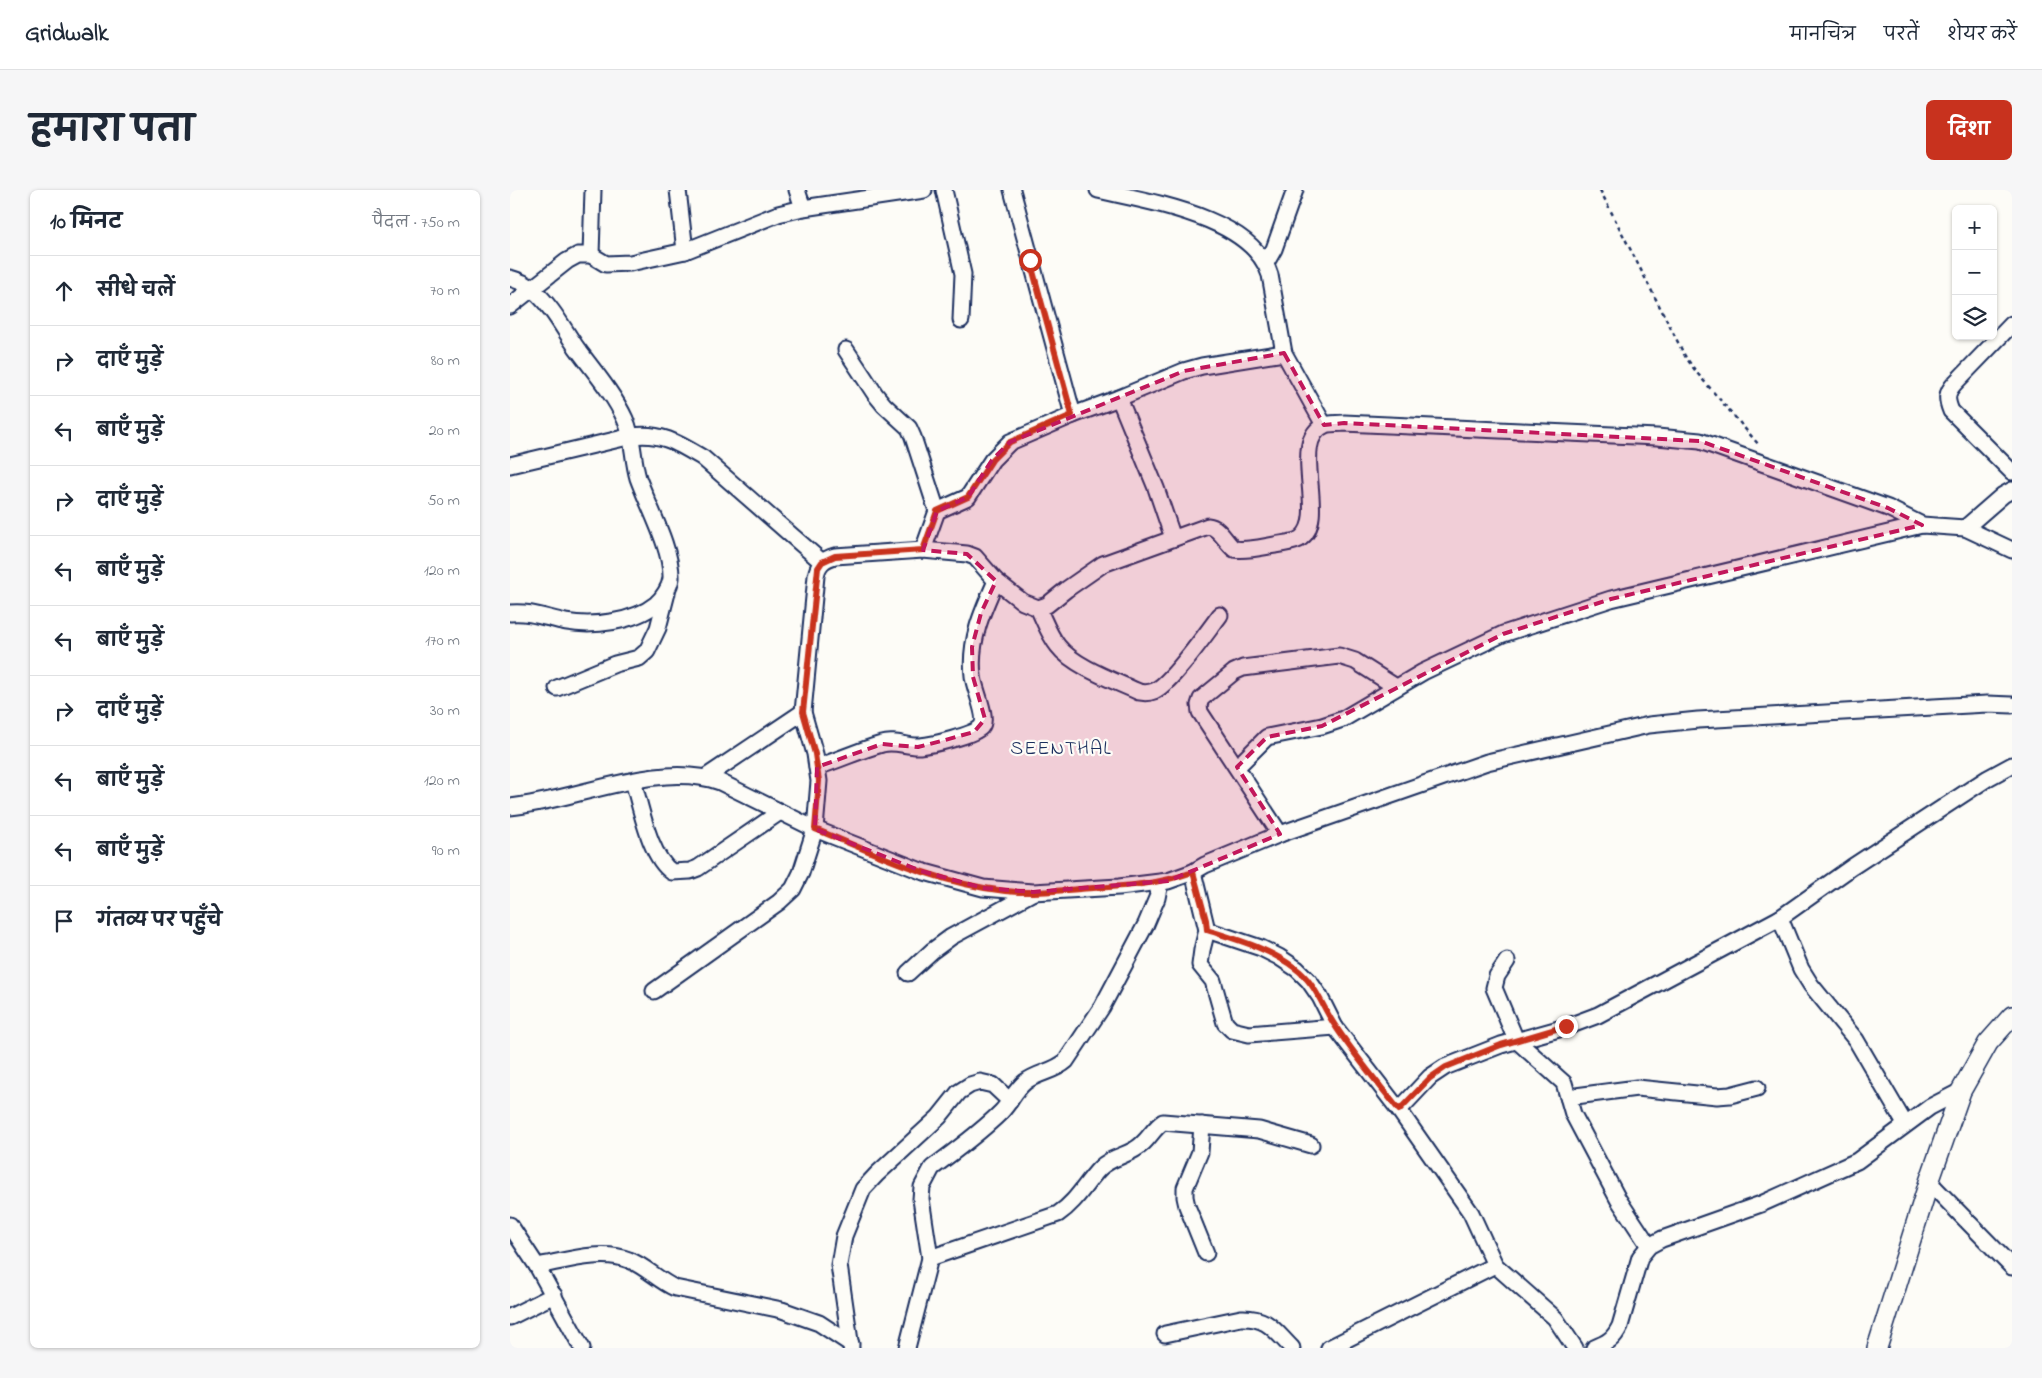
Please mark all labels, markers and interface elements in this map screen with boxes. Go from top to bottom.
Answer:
text: Gridwalk [25,17,109,52]
text: मानचित्र [1790,23,1856,49]
text: परतें [1884,23,1919,49]
text: शेयर करें [1947,23,2017,49]
button: दिशा [1926,100,2012,160]
text: हमारा पता [30,106,194,157]
map controls [1952,205,1997,340]
button: + [1952,205,1997,250]
text: 10 मिनट [50,208,122,238]
text: पैदल · 750 m [373,211,460,235]
route start [1019,249,1042,272]
button: − [1952,250,1997,295]
icon: ahead [50,277,78,305]
text: सीधे चलें [97,278,175,305]
text: 70 m [430,279,460,303]
button: layers [1952,295,1997,340]
icon: right [50,347,78,375]
text: दाएँ मुड़ें [97,348,163,375]
text: 80 m [431,349,460,373]
icon: left [50,417,78,445]
text: बाएँ मुड़ें [97,418,164,445]
text: 20 m [429,419,460,443]
icon: right [50,487,78,515]
text: दाएँ मुड़ें [97,488,163,515]
text: 50 m [428,489,460,513]
icon: left [50,557,78,585]
text: बाएँ मुड़ें [97,558,164,585]
text: 120 m [424,559,460,583]
icon: left [50,627,78,655]
text: बाएँ मुड़ें [97,628,164,655]
text: 170 m [425,629,460,653]
icon: right [50,697,78,725]
text: दाएँ मुड़ें [97,698,163,725]
text: 30 m [430,699,460,723]
district label: SEENTHAL [1010,735,1112,764]
icon: left [50,767,78,795]
text: बाएँ मुड़ें [97,768,164,795]
text: 120 m [424,769,460,793]
icon: left [50,837,78,865]
text: बाएँ मुड़ें [97,838,164,865]
text: 90 m [432,839,460,863]
icon: arrive [50,907,78,935]
text: गंतव्य पर पहुँचे [97,908,222,935]
route end [1555,1015,1578,1038]

